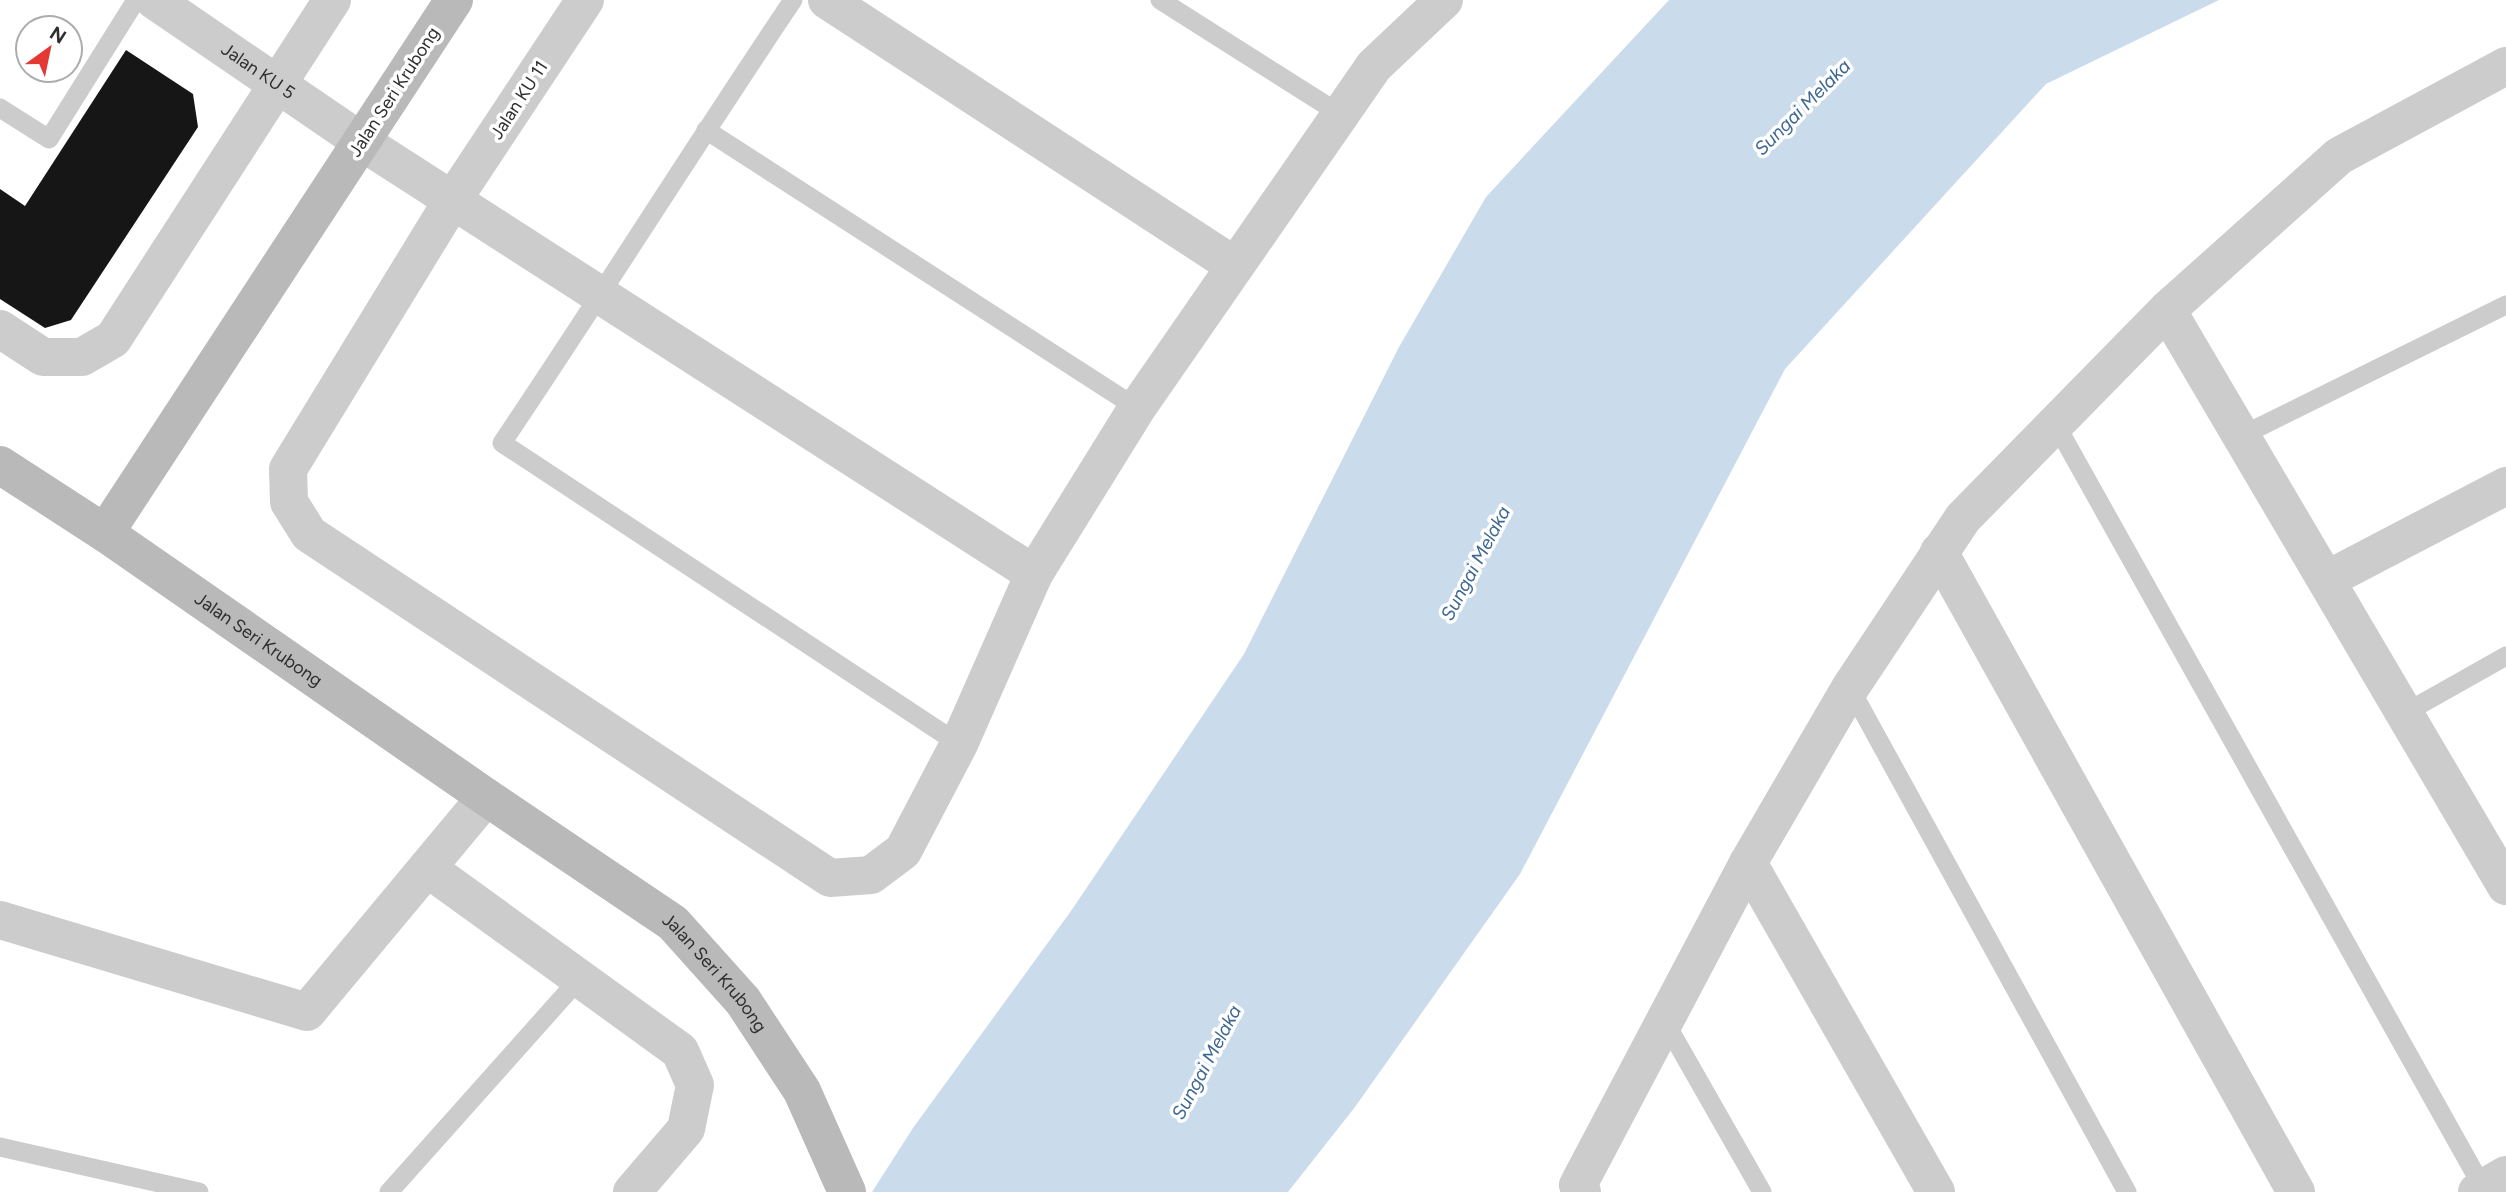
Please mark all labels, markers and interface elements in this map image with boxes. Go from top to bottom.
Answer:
north arrow [14,14,84,84]
text: N [46,22,70,49]
street label: Jalan Seri Krubong [344,23,444,161]
street label: Jalan KU 5 [217,38,299,104]
water label: Sungai Melaka [1750,55,1855,160]
street label: Jalan KU 11 [486,57,552,143]
water label: Sungai Melaka [1436,502,1515,624]
street label: Jalan Seri Krubong [191,588,327,691]
street label: Jalan Seri Krubong [658,908,772,1037]
water label: Sungai Melaka [1167,1001,1246,1123]

